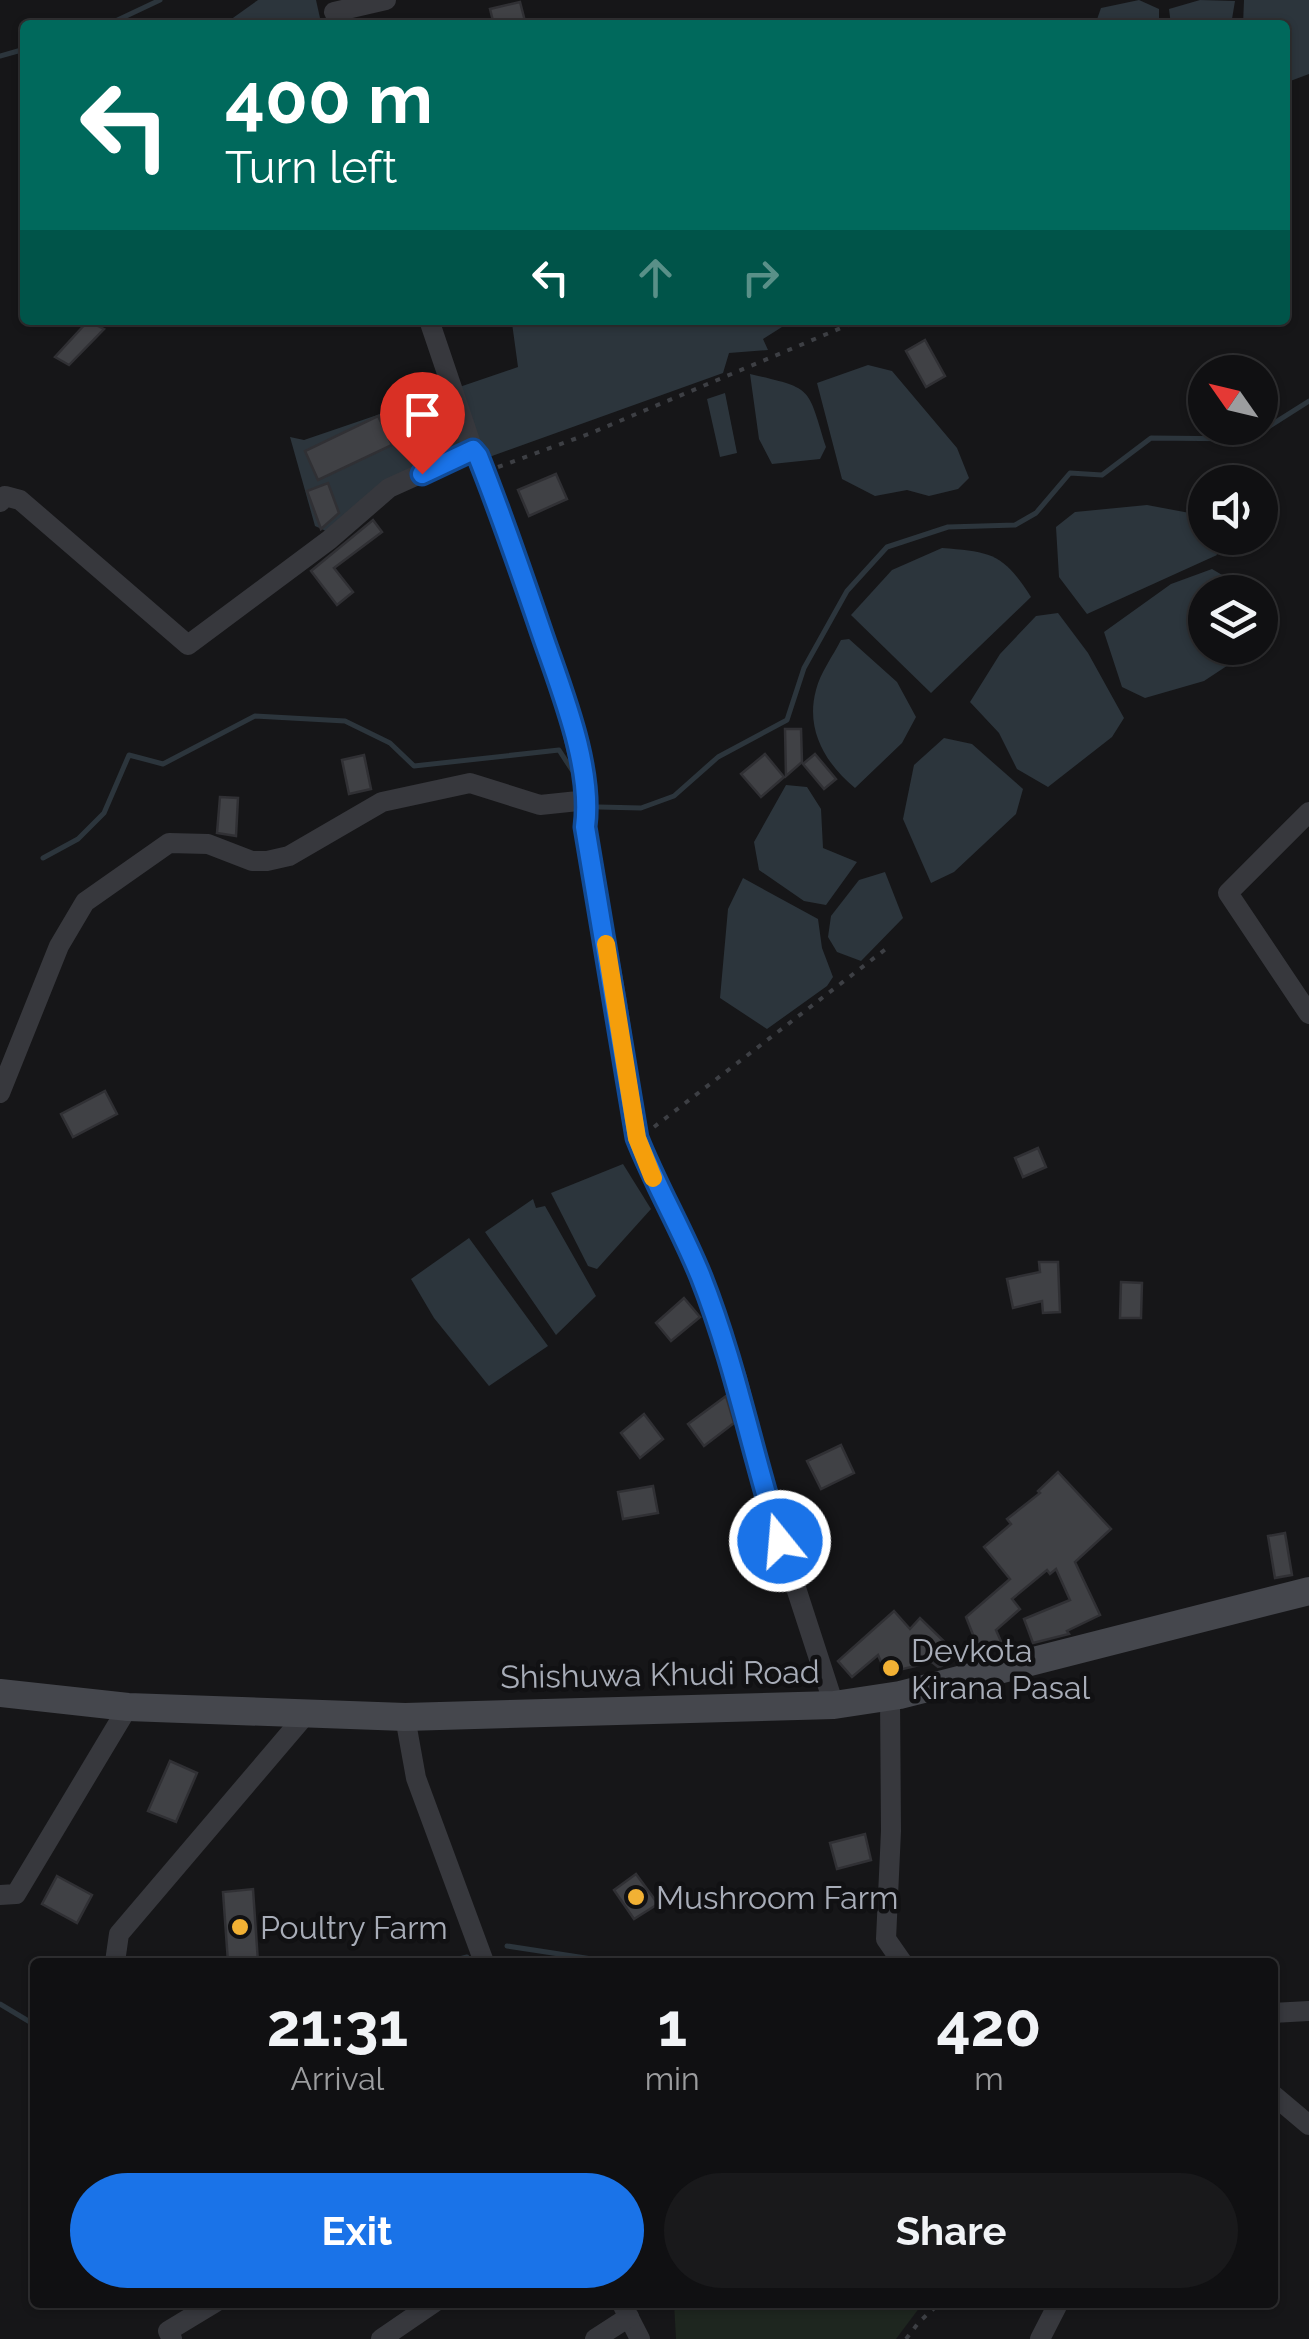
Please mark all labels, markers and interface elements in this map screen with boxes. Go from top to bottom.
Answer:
text: 400 m [225,57,433,139]
icon: left [60,60,190,190]
text: Turn left [225,141,397,194]
icon: left [523,250,578,305]
icon: ahead [628,250,683,305]
icon: right [733,250,788,305]
north arrow [1188,355,1278,445]
map controls [1188,355,1278,665]
pin [380,372,465,475]
icon: arrive [395,387,450,442]
button: sound [1188,465,1278,555]
button: layers [1188,575,1278,665]
position arrow [728,1489,832,1593]
place label: Devkota Kirana Pasal [911,1632,1090,1706]
street label: Shishuwa Khudi Road [500,1653,820,1695]
marker: Devkota Kirana Pasal [880,1657,902,1679]
place label: Mushroom Farm [656,1879,898,1916]
marker: Mushroom Farm [625,1886,647,1908]
place label: Poultry Farm [260,1909,448,1946]
marker: Poultry Farm [229,1916,251,1938]
text: 21:31 [267,1990,408,2060]
text: 1 [657,1990,687,2060]
text: 420 [936,1990,1041,2060]
text: Arrival [290,2060,384,2097]
text: min [645,2060,700,2097]
text: m [974,2060,1004,2097]
button: Exit [70,2173,644,2288]
button: Share [664,2173,1238,2288]

